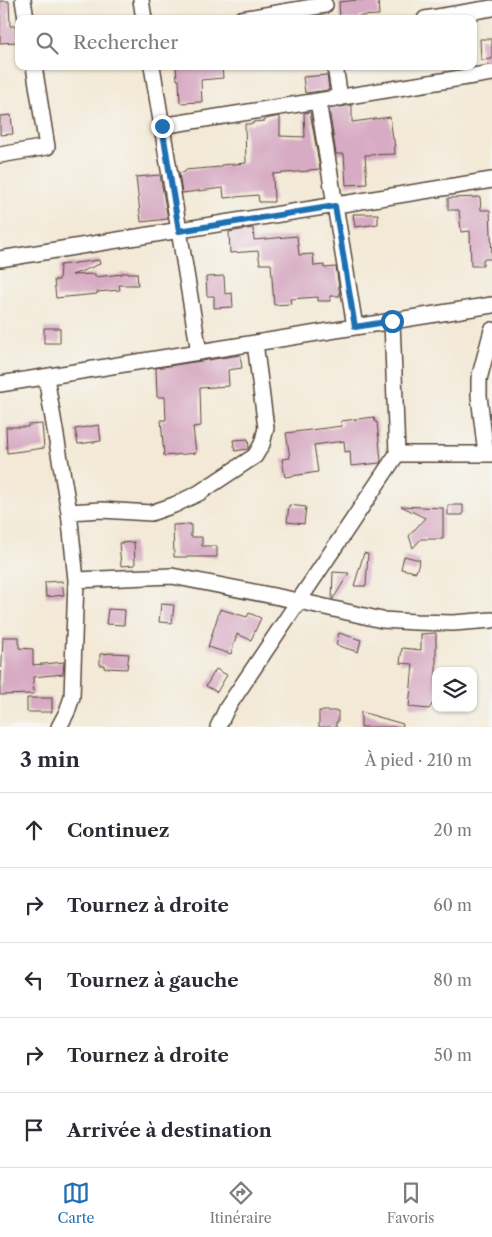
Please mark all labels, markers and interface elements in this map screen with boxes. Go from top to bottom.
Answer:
search box [15,15,477,70]
icon: search [33,29,61,57]
text: Rechercher [73,31,178,54]
route end [151,115,174,138]
route start [381,310,404,333]
map controls [432,667,477,712]
button: layers [432,667,477,712]
text: 3 min [20,747,80,772]
text: À pied · 210 m [365,750,472,770]
icon: ahead [20,816,48,844]
text: Continuez [67,819,169,842]
text: 20 m [433,820,472,840]
icon: right [20,891,48,919]
text: Tournez à droite [67,894,229,917]
text: 60 m [433,895,472,915]
icon: left [20,966,48,994]
text: Tournez à gauche [67,969,239,992]
text: 80 m [433,970,472,990]
icon: right [20,1041,48,1069]
text: Tournez à droite [67,1044,229,1067]
text: 50 m [434,1045,472,1065]
icon: arrive [20,1116,48,1144]
text: Arrivée à destination [67,1119,272,1142]
tab: Carte [58,1179,94,1227]
tab: Itinéraire [210,1179,272,1227]
tab: Favoris [387,1179,434,1227]

